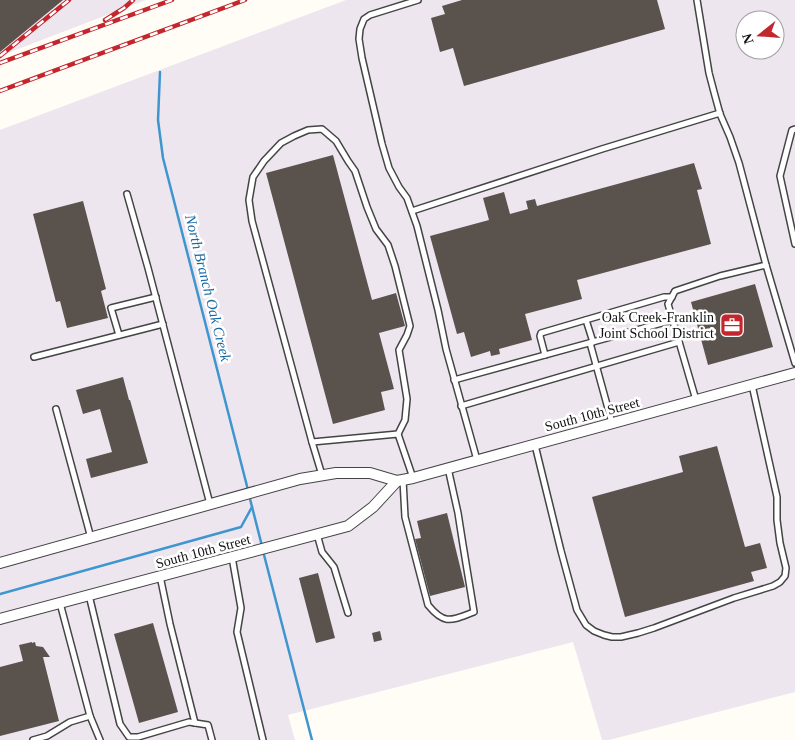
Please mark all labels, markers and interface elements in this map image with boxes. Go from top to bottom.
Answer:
north arrow [735,10,785,60]
text: N [739,32,757,46]
water label: North Branch Oak Creek [182,212,234,363]
place label: Oak Creek-Franklin Joint School District [599,310,714,341]
office icon: Oak Creek-Franklin Joint School District [719,312,745,338]
street label: South 10th Street [543,395,641,434]
street label: South 10th Street [154,532,252,571]

